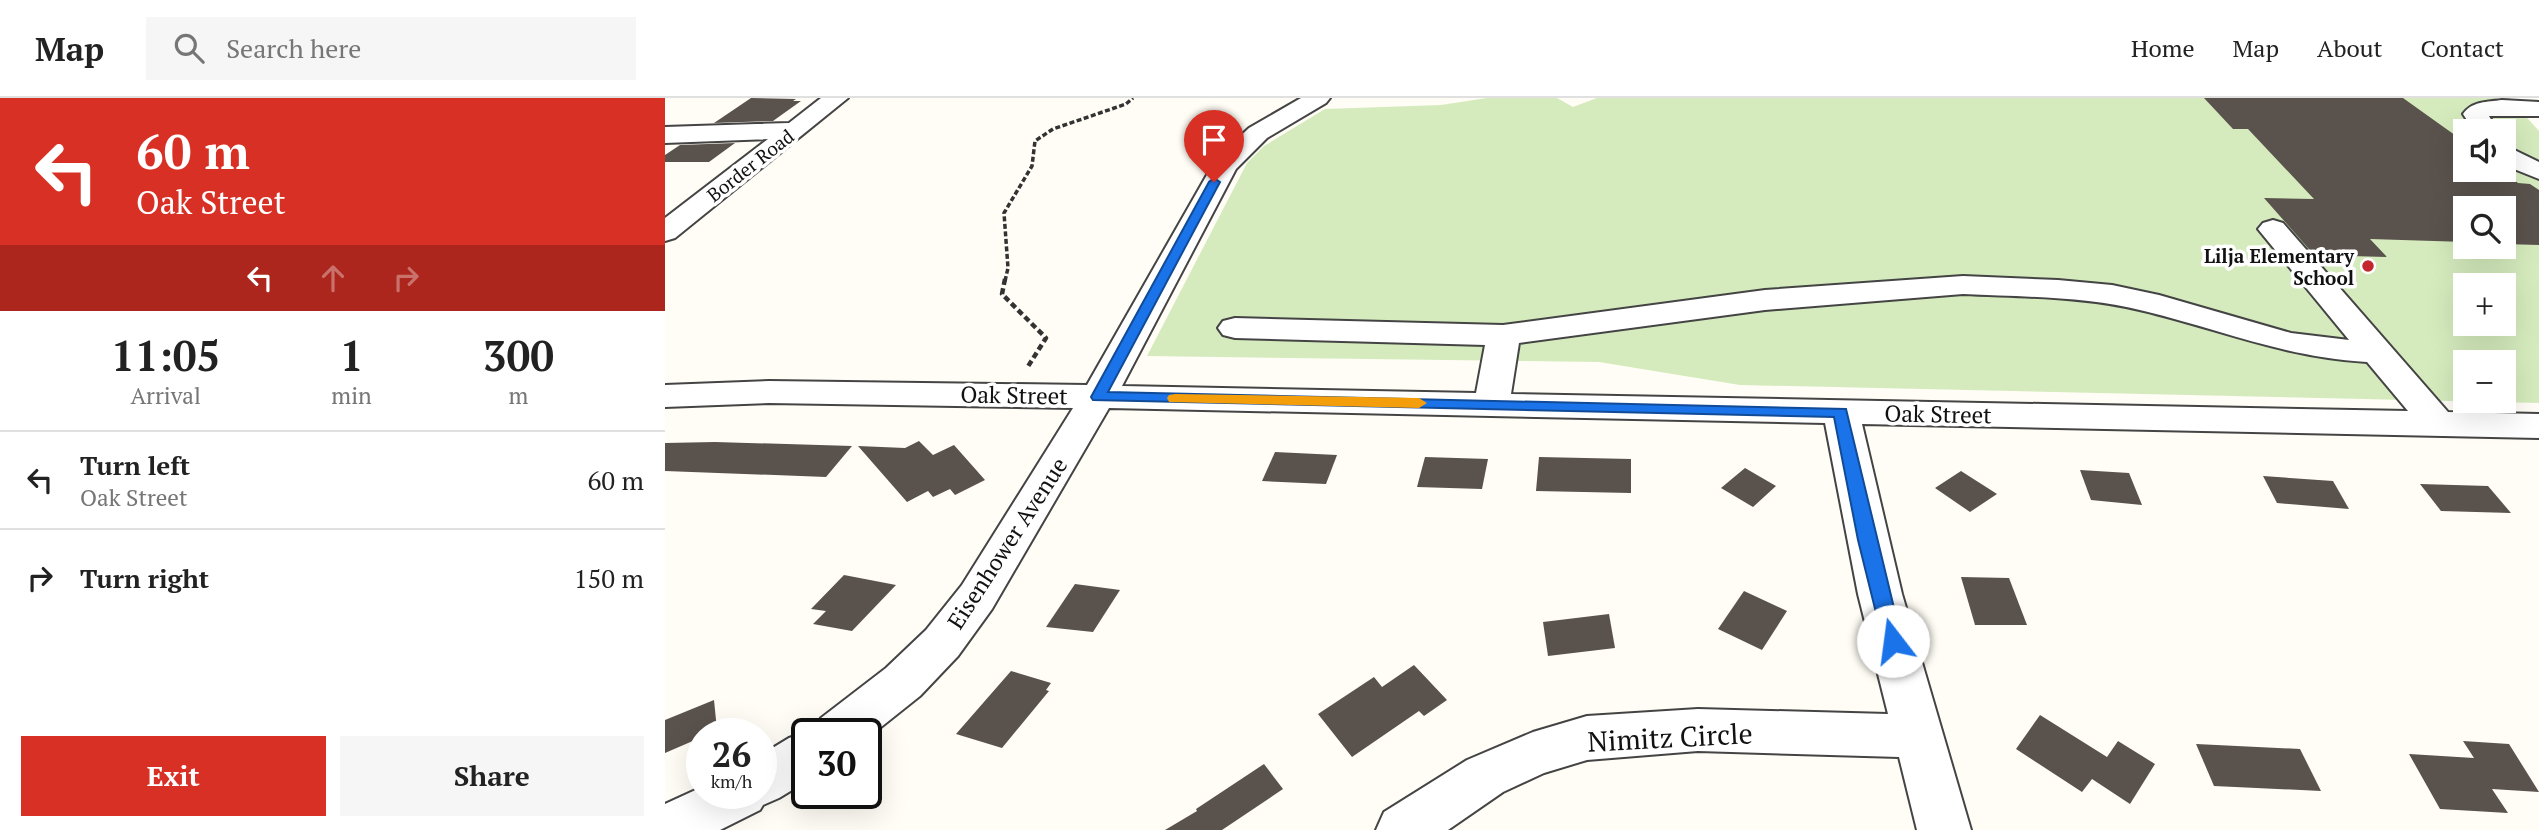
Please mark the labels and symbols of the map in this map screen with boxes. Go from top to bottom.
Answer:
pin [1184,110,1244,182]
street label: Border Road [701,123,799,207]
place label: Lilja Elementary School [2204,243,2355,290]
marker: Lilja Elementary School [2360,258,2376,274]
street label: Oak Street [960,379,1068,411]
street label: Oak Street [1884,398,1992,430]
street label: Eisenhower Avenue [940,451,1074,635]
position arrow [1856,604,1930,678]
street label: Nimitz Circle [1587,714,1753,760]
speed limit sign: 30 [791,718,882,809]

